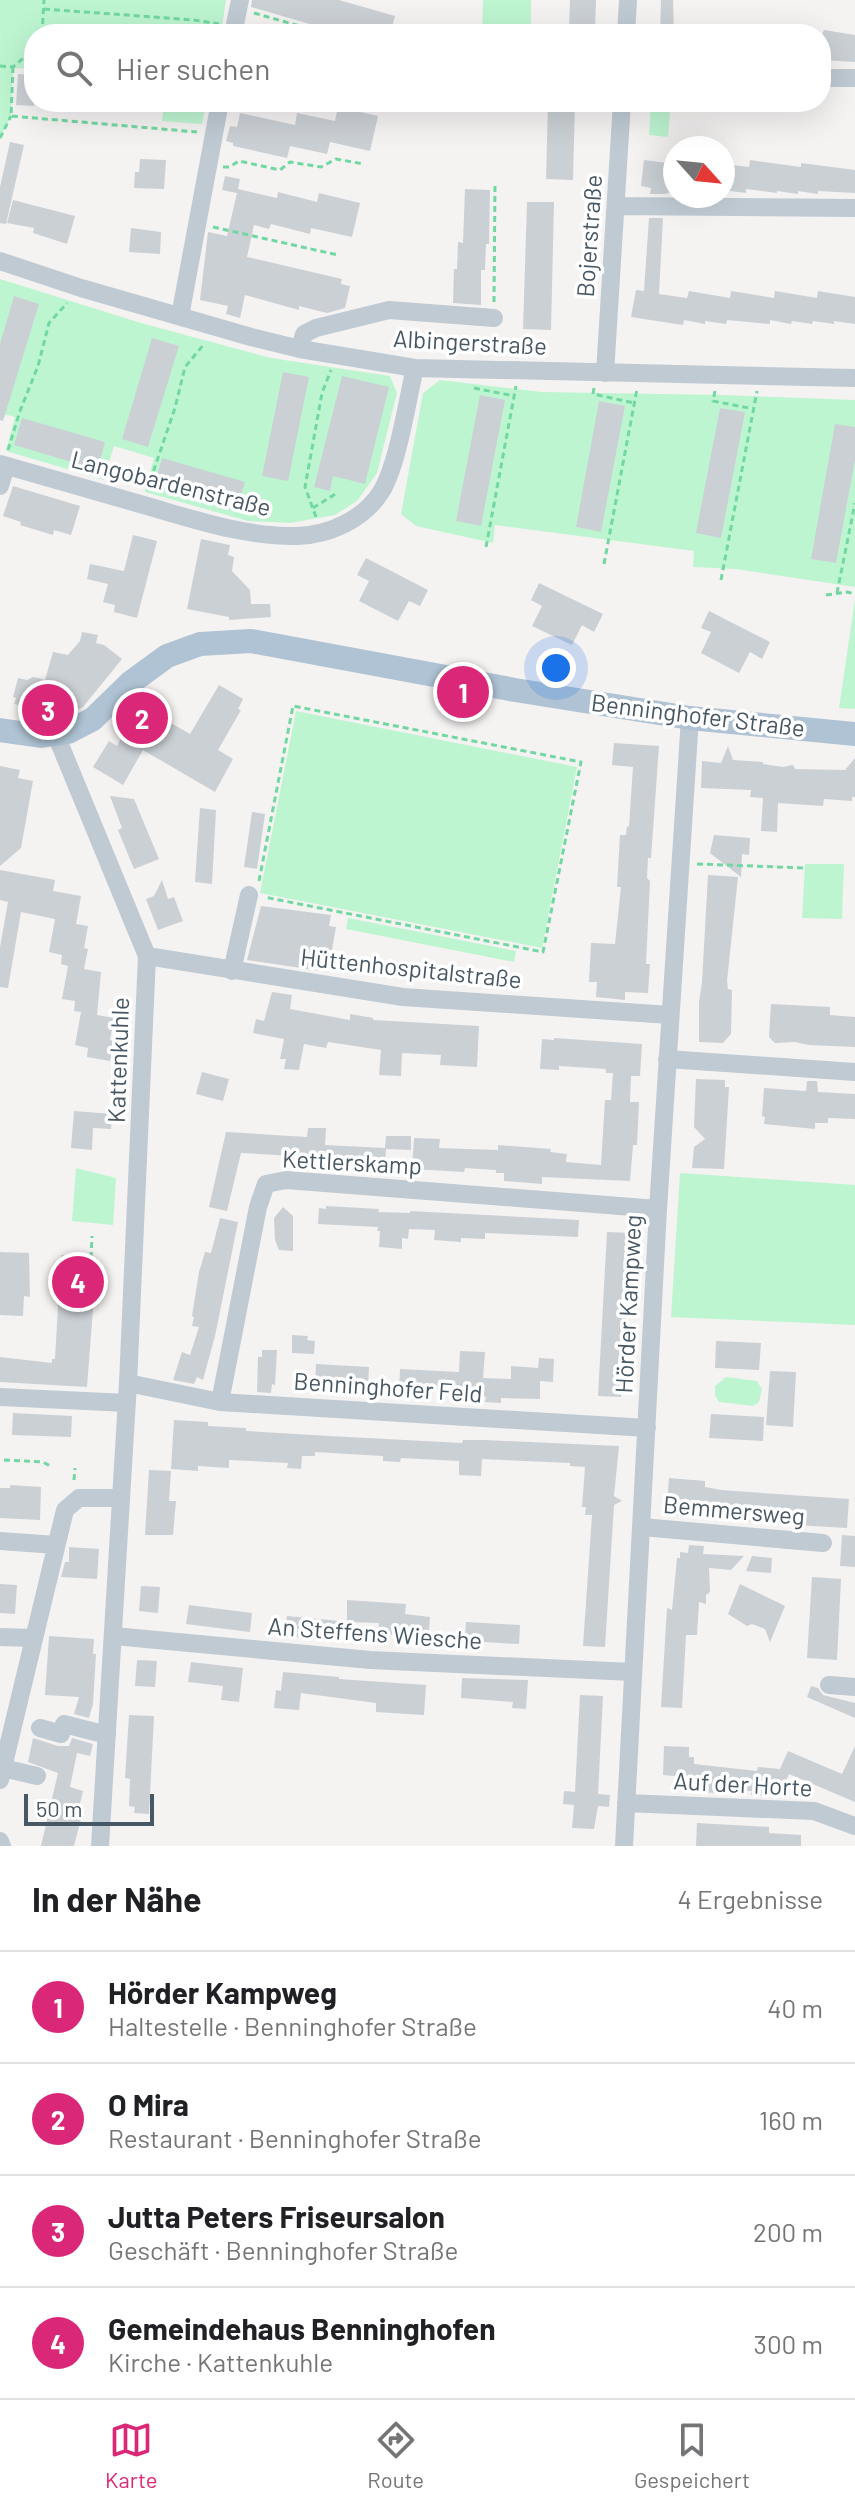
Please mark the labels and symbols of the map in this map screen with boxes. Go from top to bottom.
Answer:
north arrow [663,136,735,208]
street label: Bojerstraße [570,174,607,298]
street label: Albingerstraße [392,323,548,360]
street label: Langobardenstraße [68,444,274,521]
your location [536,648,576,688]
pin: 1 [437,662,489,722]
pin: 3 [22,680,74,740]
street label: Benninghofer Straße [590,687,807,742]
pin: 2 [116,688,168,748]
street label: Hüttenhospitalstraße [299,941,523,994]
street label: Kattenkuhle [101,997,134,1123]
street label: Kettlerskamp [281,1143,423,1180]
street label: Hörder Kampweg [608,1214,647,1394]
pin: 4 [52,1252,104,1312]
street label: Benninghofer Feld [293,1365,483,1408]
street label: Bemmersweg [662,1489,806,1530]
street label: An Steffens Wiesche [267,1611,483,1654]
street label: Auf der Horte [673,1765,813,1802]
scale bar [24,1790,154,1826]

